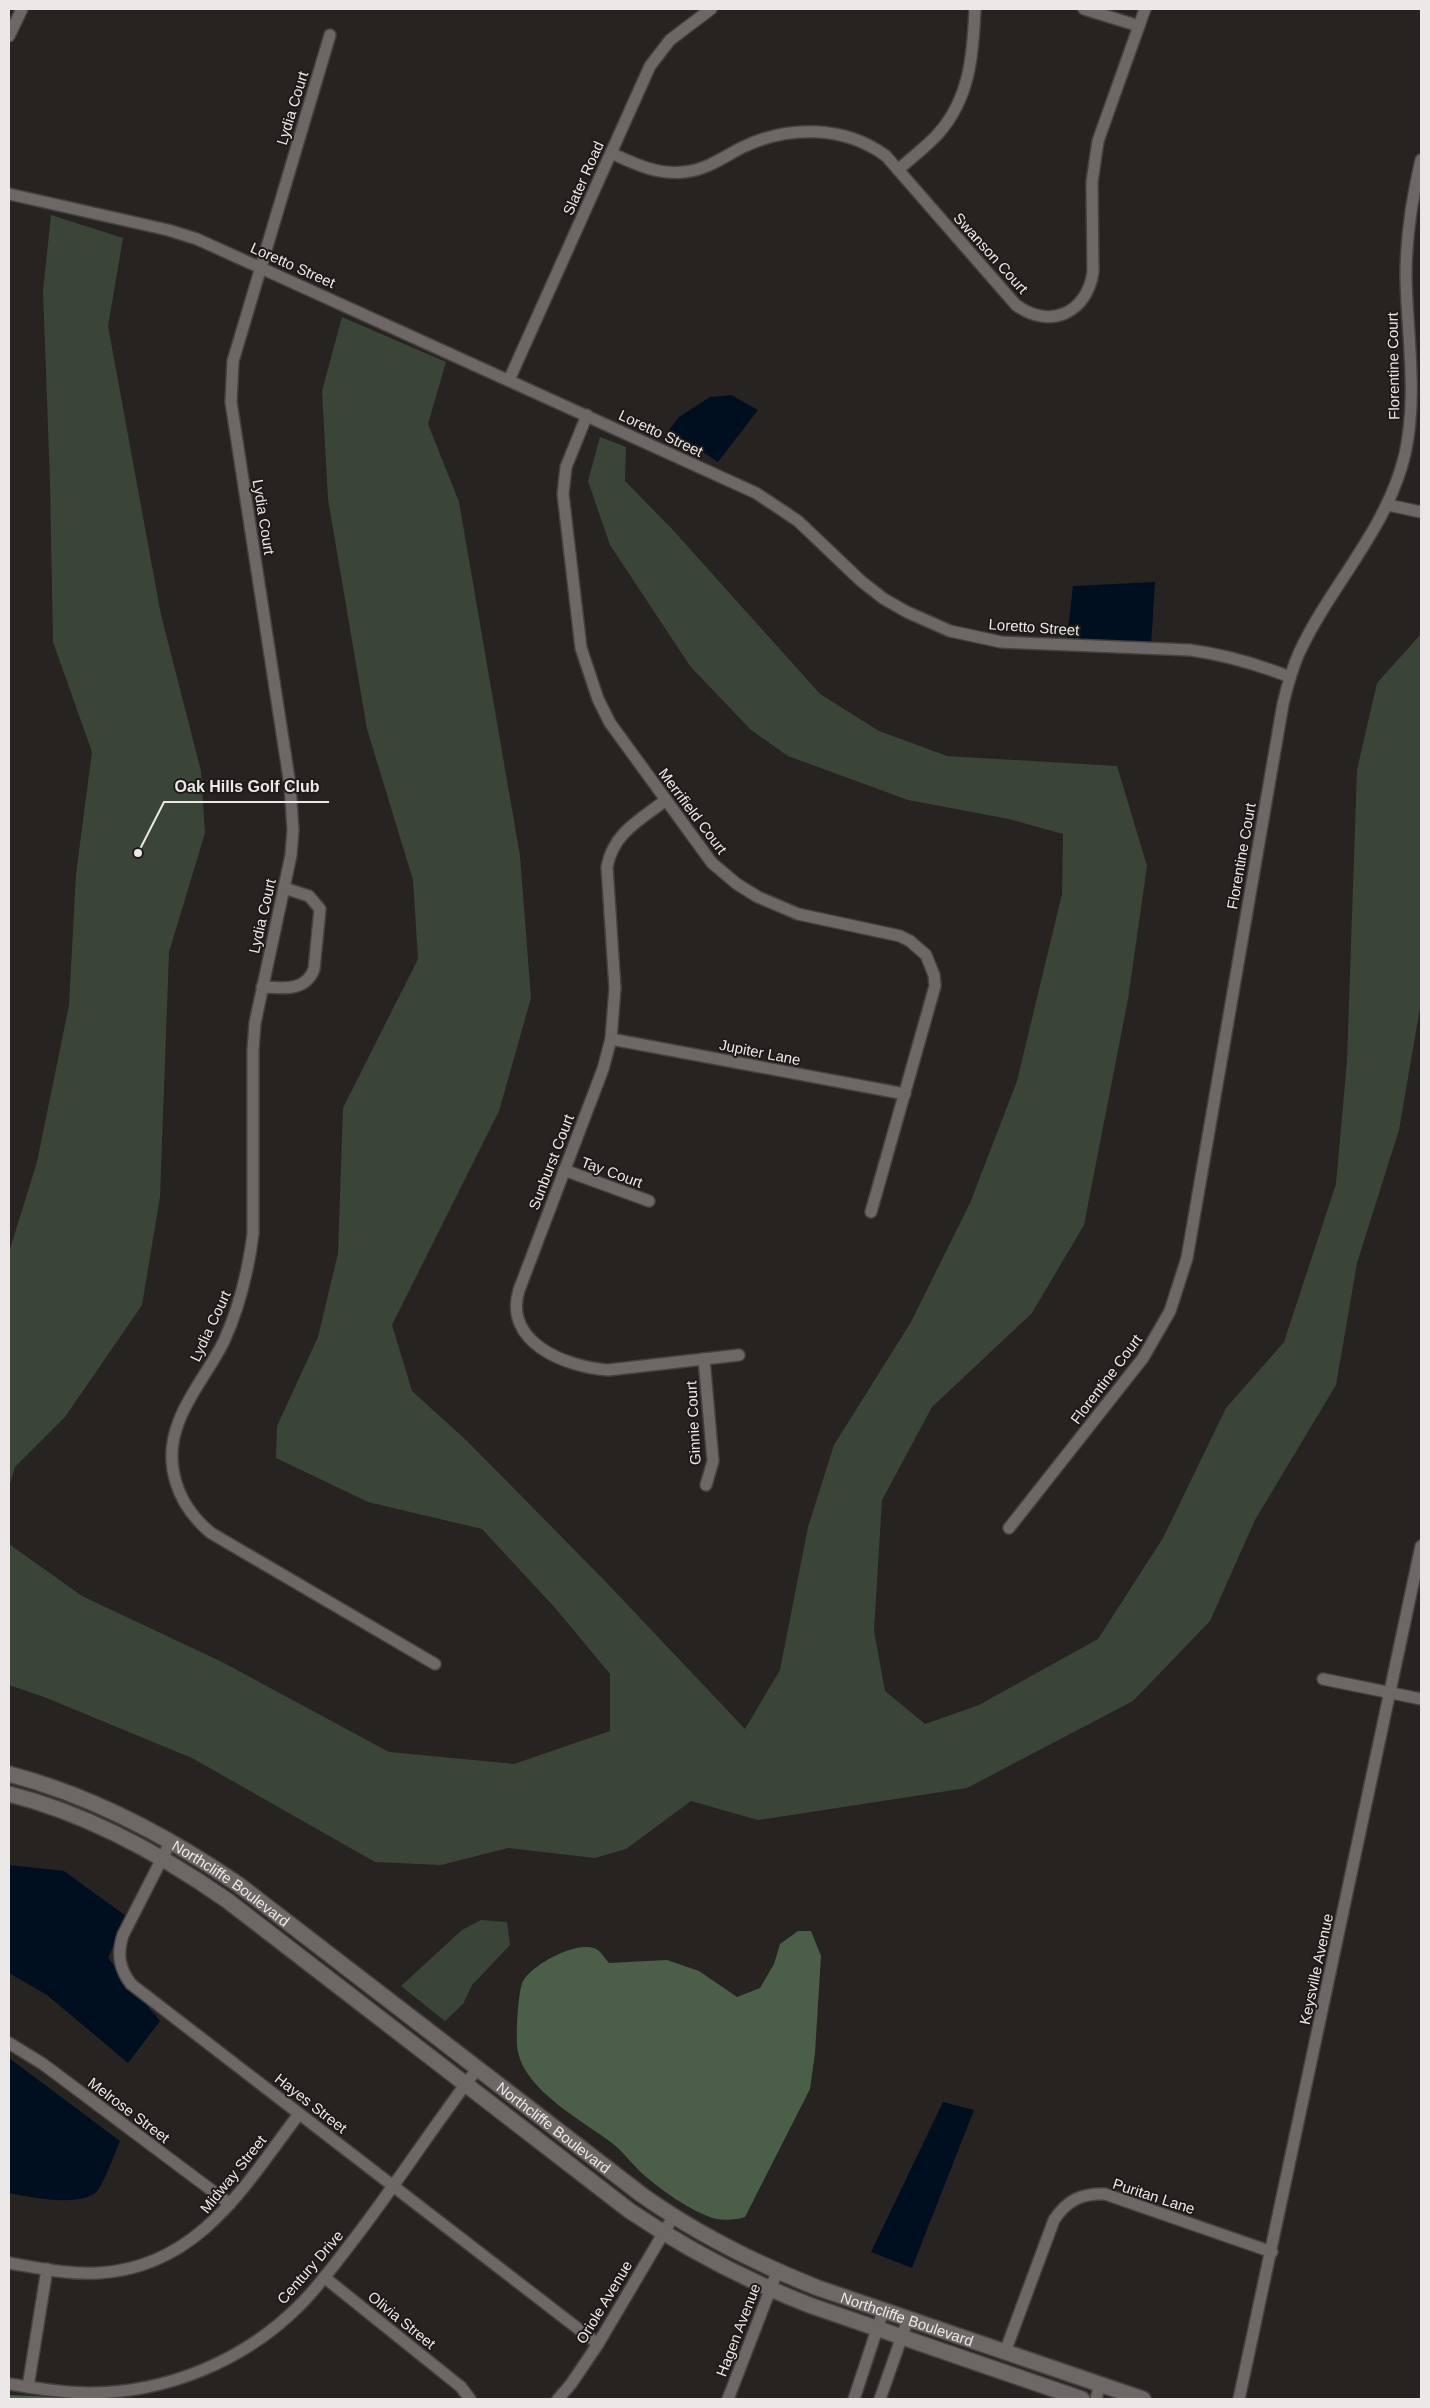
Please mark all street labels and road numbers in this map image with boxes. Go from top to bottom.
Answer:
street label: Lydia Court [273,68,312,147]
street label: Slater Road [559,138,607,218]
street label: Swanson Court [950,209,1032,297]
street label: Loretto Street [248,239,339,292]
street label: Florentine Court [1384,311,1402,420]
street label: Loretto Street [616,406,707,460]
street label: Lydia Court [250,478,278,557]
street label: Loretto Street [988,615,1081,639]
street label: Merrifield Court [655,765,731,858]
street label: Florentine Court [1223,801,1259,910]
street label: Lydia Court [245,876,279,955]
street label: Jupiter Lane [718,1036,802,1068]
street label: Sunburst Court [525,1111,577,1212]
street label: Tay Court [579,1153,646,1191]
street label: Lydia Court [186,1287,234,1364]
street label: Florentine Court [1067,1330,1146,1427]
street label: Ginnie Court [682,1380,704,1465]
street label: Northcliffe Boulevard [170,1836,293,1929]
street label: Keysville Avenue [1296,1912,1336,2026]
street label: Hayes Street [272,2070,351,2137]
street label: Melrose Street [85,2074,174,2147]
street label: Northcliffe Boulevard [494,2078,614,2176]
street label: Midway Street [196,2131,270,2216]
street label: Puritan Lane [1111,2175,1197,2217]
street label: Century Drive [274,2227,346,2307]
street label: Oriole Avenue [573,2257,635,2347]
street label: Hagen Avenue [712,2281,764,2379]
street label: Olivia Street [365,2288,440,2353]
street label: Northcliffe Boulevard [839,2288,976,2349]

